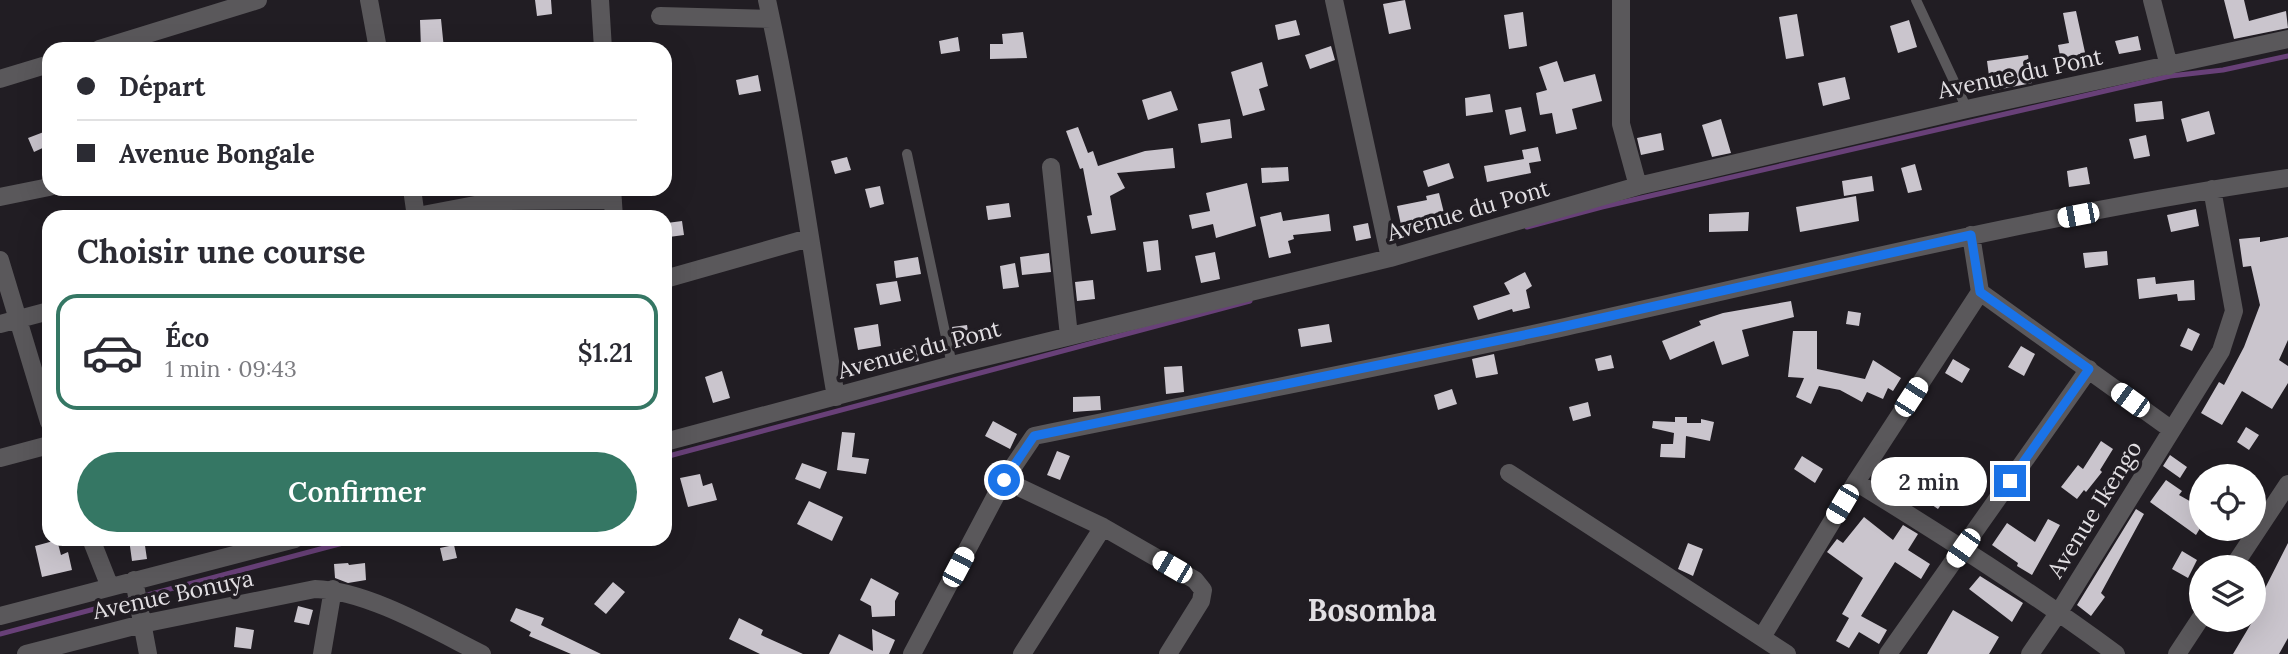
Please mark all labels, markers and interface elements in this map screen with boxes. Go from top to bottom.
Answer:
street label: Avenue du Pont [1934,41,2105,105]
text: Départ [119,70,205,103]
text: Avenue Bongale [119,137,315,170]
street label: Avenue du Pont [1383,173,1553,247]
car [2056,201,2101,229]
text: Choisir une course [77,231,365,272]
street label: Avenue du Pont [833,313,1004,385]
icon: car [81,321,144,384]
text: Éco [165,321,209,354]
text: $1.21 [578,336,633,369]
text: 1 min · 09:43 [165,354,297,383]
car [1891,374,1932,420]
car [2107,379,2154,421]
street label: Avenue Ikengo [2040,435,2148,584]
button: Confirmer [77,452,637,532]
callout: 2 min [1870,456,1986,505]
route start [988,464,1020,496]
map controls [2189,464,2266,632]
button: locate [2189,464,2266,541]
route end [1994,465,2026,497]
text: 2 min [1899,467,1959,496]
car [1823,481,1862,527]
car [1943,525,1984,571]
car [939,544,978,590]
car [1149,547,1196,587]
button: layers [2189,555,2266,632]
street label: Avenue Bonuya [89,563,256,625]
district label: Bosomba [1308,591,1437,629]

